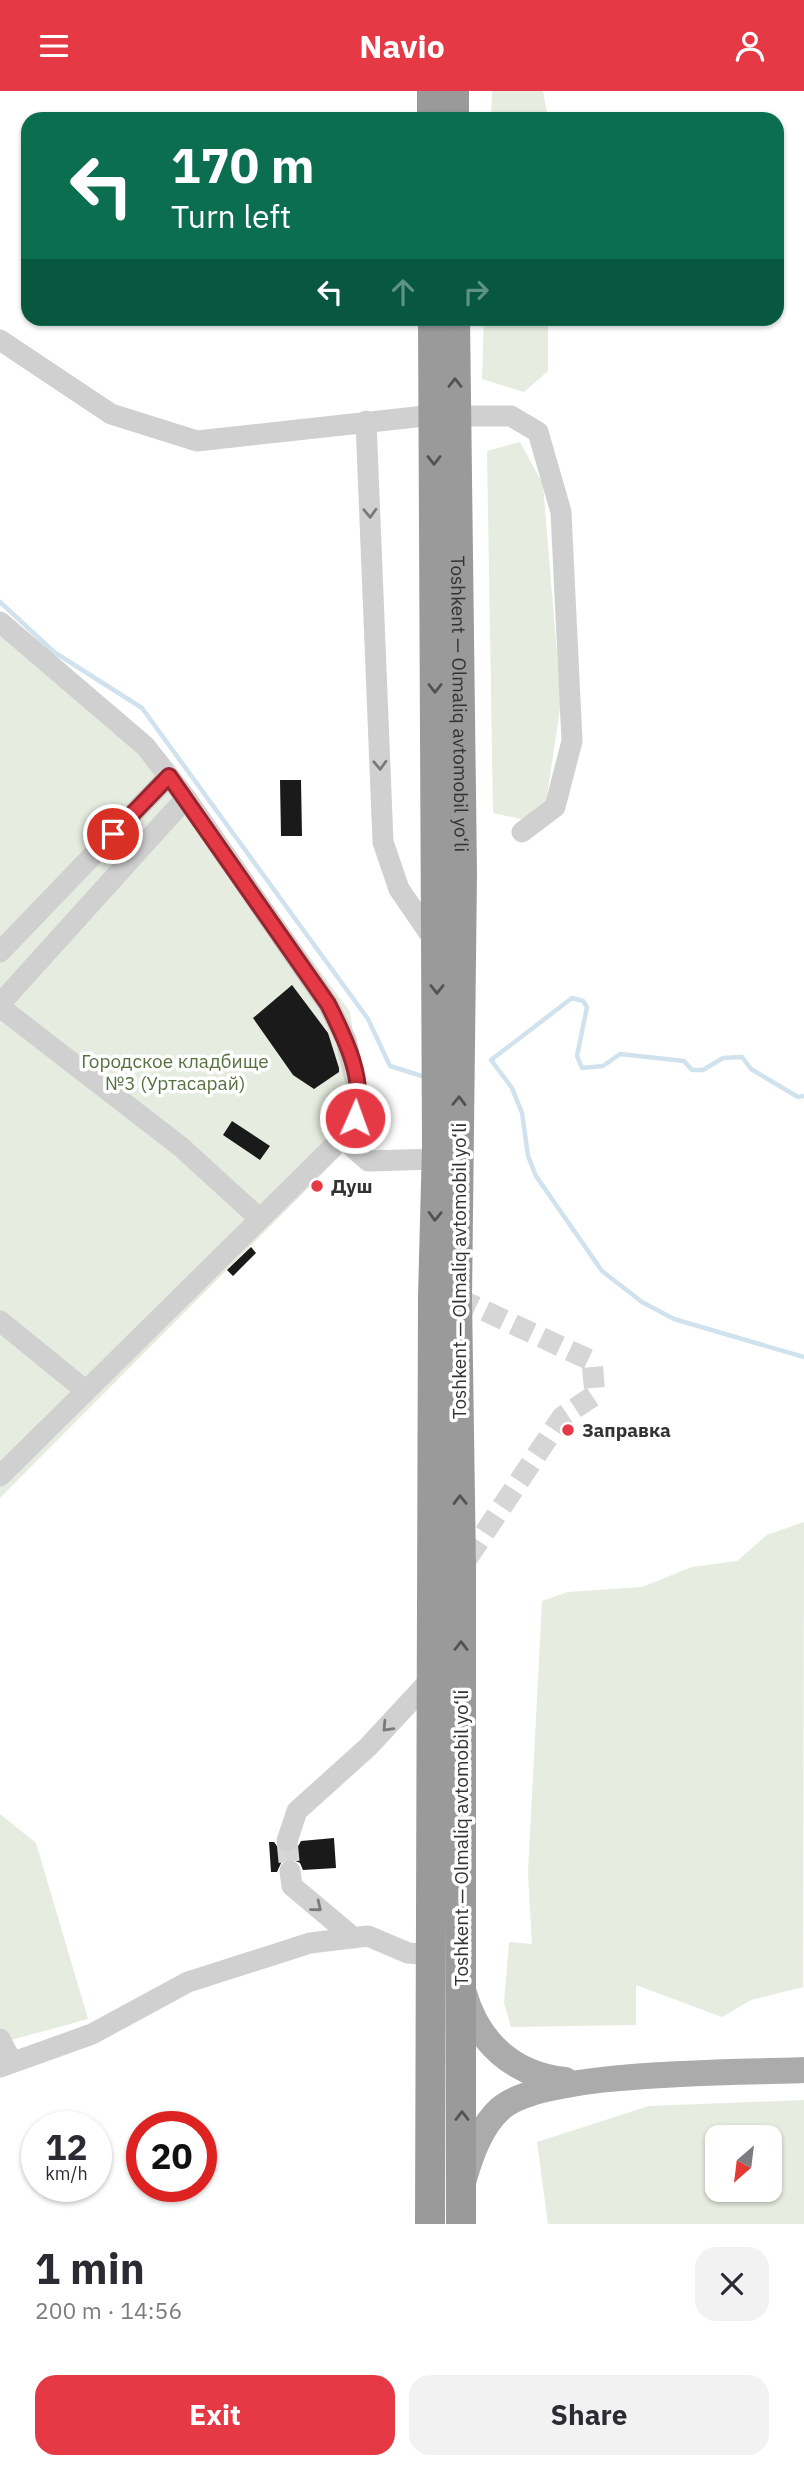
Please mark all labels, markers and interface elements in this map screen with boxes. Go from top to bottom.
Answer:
text: Navio [359,25,445,67]
icon: menu [35,27,73,65]
icon: person [731,27,769,65]
text: 170 m [171,133,315,196]
icon: left [56,140,147,231]
text: Turn left [171,195,291,237]
icon: left [311,273,349,311]
icon: ahead [384,273,422,311]
icon: right [457,273,495,311]
one-way arrow [447,377,463,388]
one-way arrow [426,455,442,466]
one-way arrow [363,508,378,519]
street label: Toshkent — Olmaliq avtomobil yo‘li [446,556,474,852]
one-way arrow [427,683,443,693]
one-way arrow [373,760,388,771]
pin [83,804,143,864]
icon: arrive [94,815,132,853]
one-way arrow [429,984,445,994]
park label: Городское кладбище №3 (Уртасарай) [81,1049,269,1095]
position arrow [318,1081,392,1155]
one-way arrow [451,1095,467,1105]
street label: Toshkent — Olmaliq avtomobil yo‘li [447,1123,471,1419]
place label: Душ [331,1174,372,1198]
marker: Душ [309,1178,325,1194]
one-way arrow [428,1211,443,1222]
place label: Заправка [582,1418,671,1442]
marker: Заправка [560,1422,576,1438]
one-way arrow [452,1494,468,1504]
one-way arrow [453,1640,469,1650]
street label: Toshkent — Olmaliq avtomobil yo‘li [449,1690,473,1986]
one-way arrow [383,1719,395,1732]
one-way arrow [310,1898,322,1911]
one-way arrow [454,2110,470,2121]
speed limit sign: 20 [126,2111,217,2202]
text: 12 [45,2124,88,2170]
north arrow [705,2125,782,2201]
map controls [705,2125,782,2202]
text: km/h [45,2162,88,2185]
text: 1 min [35,2241,145,2296]
button: close [695,2247,769,2321]
text: 200 m · 14:56 [35,2295,182,2325]
button: Exit [35,2375,395,2455]
button: Share [409,2375,769,2455]

